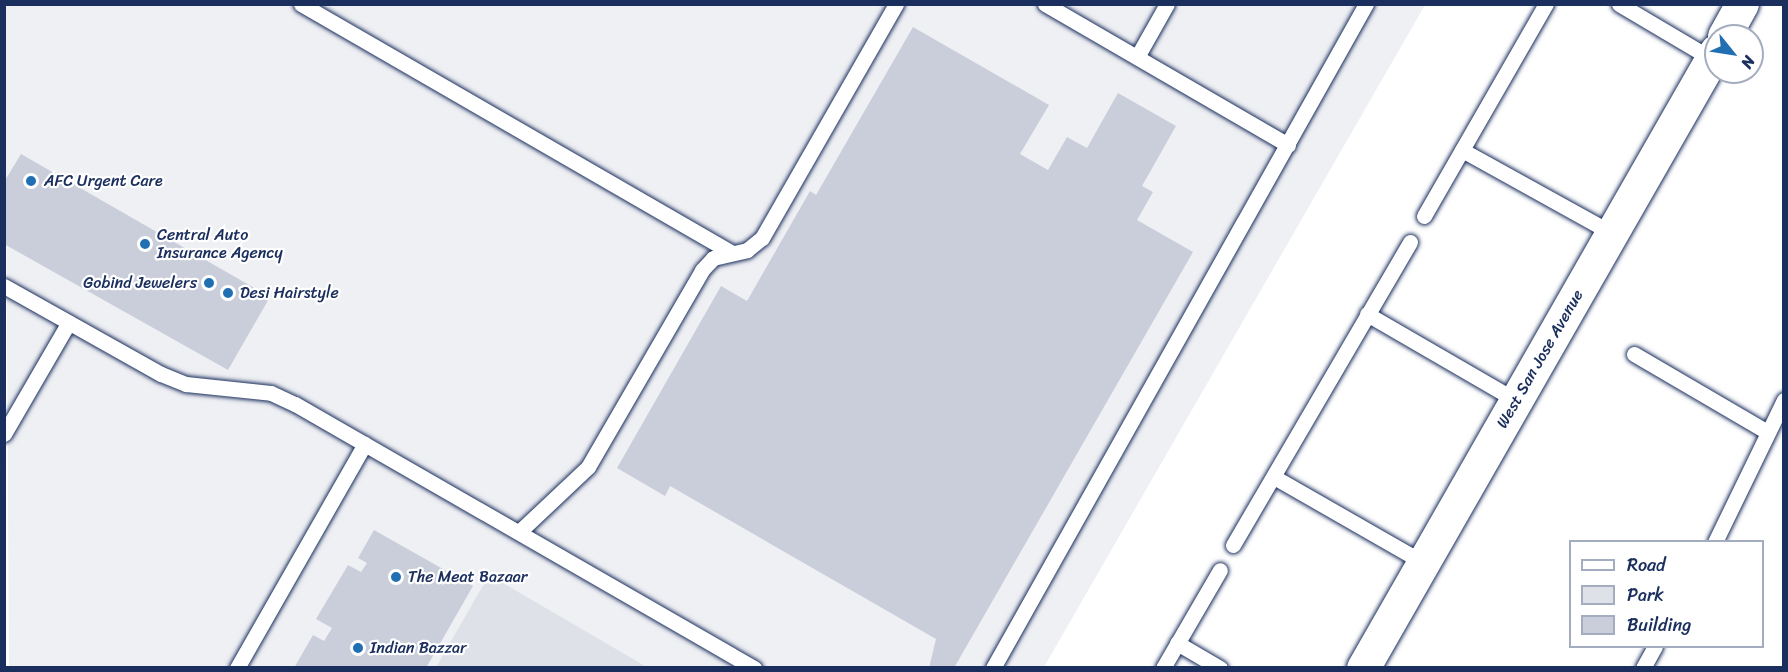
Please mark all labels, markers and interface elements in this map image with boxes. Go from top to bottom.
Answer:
north arrow [1704,24,1764,84]
text: N [1733,50,1764,74]
place label: AFC Urgent Care [44,171,163,191]
marker: AFC Urgent Care [22,172,40,190]
place label: Central Auto Insurance Agency [157,225,283,263]
marker: Central Auto Insurance Agency [138,237,152,251]
place label: Gobind Jewelers [83,273,197,293]
marker: Gobind Jewelers [202,276,216,290]
place label: Desi Hairstyle [240,283,338,303]
marker: Desi Hairstyle [221,286,235,300]
street label: West San Jose Avenue [1493,286,1587,432]
legend [1569,540,1764,648]
text: Road [1627,549,1666,581]
place label: The Meat Bazaar [408,567,526,587]
marker: The Meat Bazaar [389,570,403,584]
text: Park [1627,579,1664,611]
text: Building [1627,609,1691,641]
place label: Indian Bazzar [370,638,467,658]
marker: Indian Bazzar [351,641,365,655]

